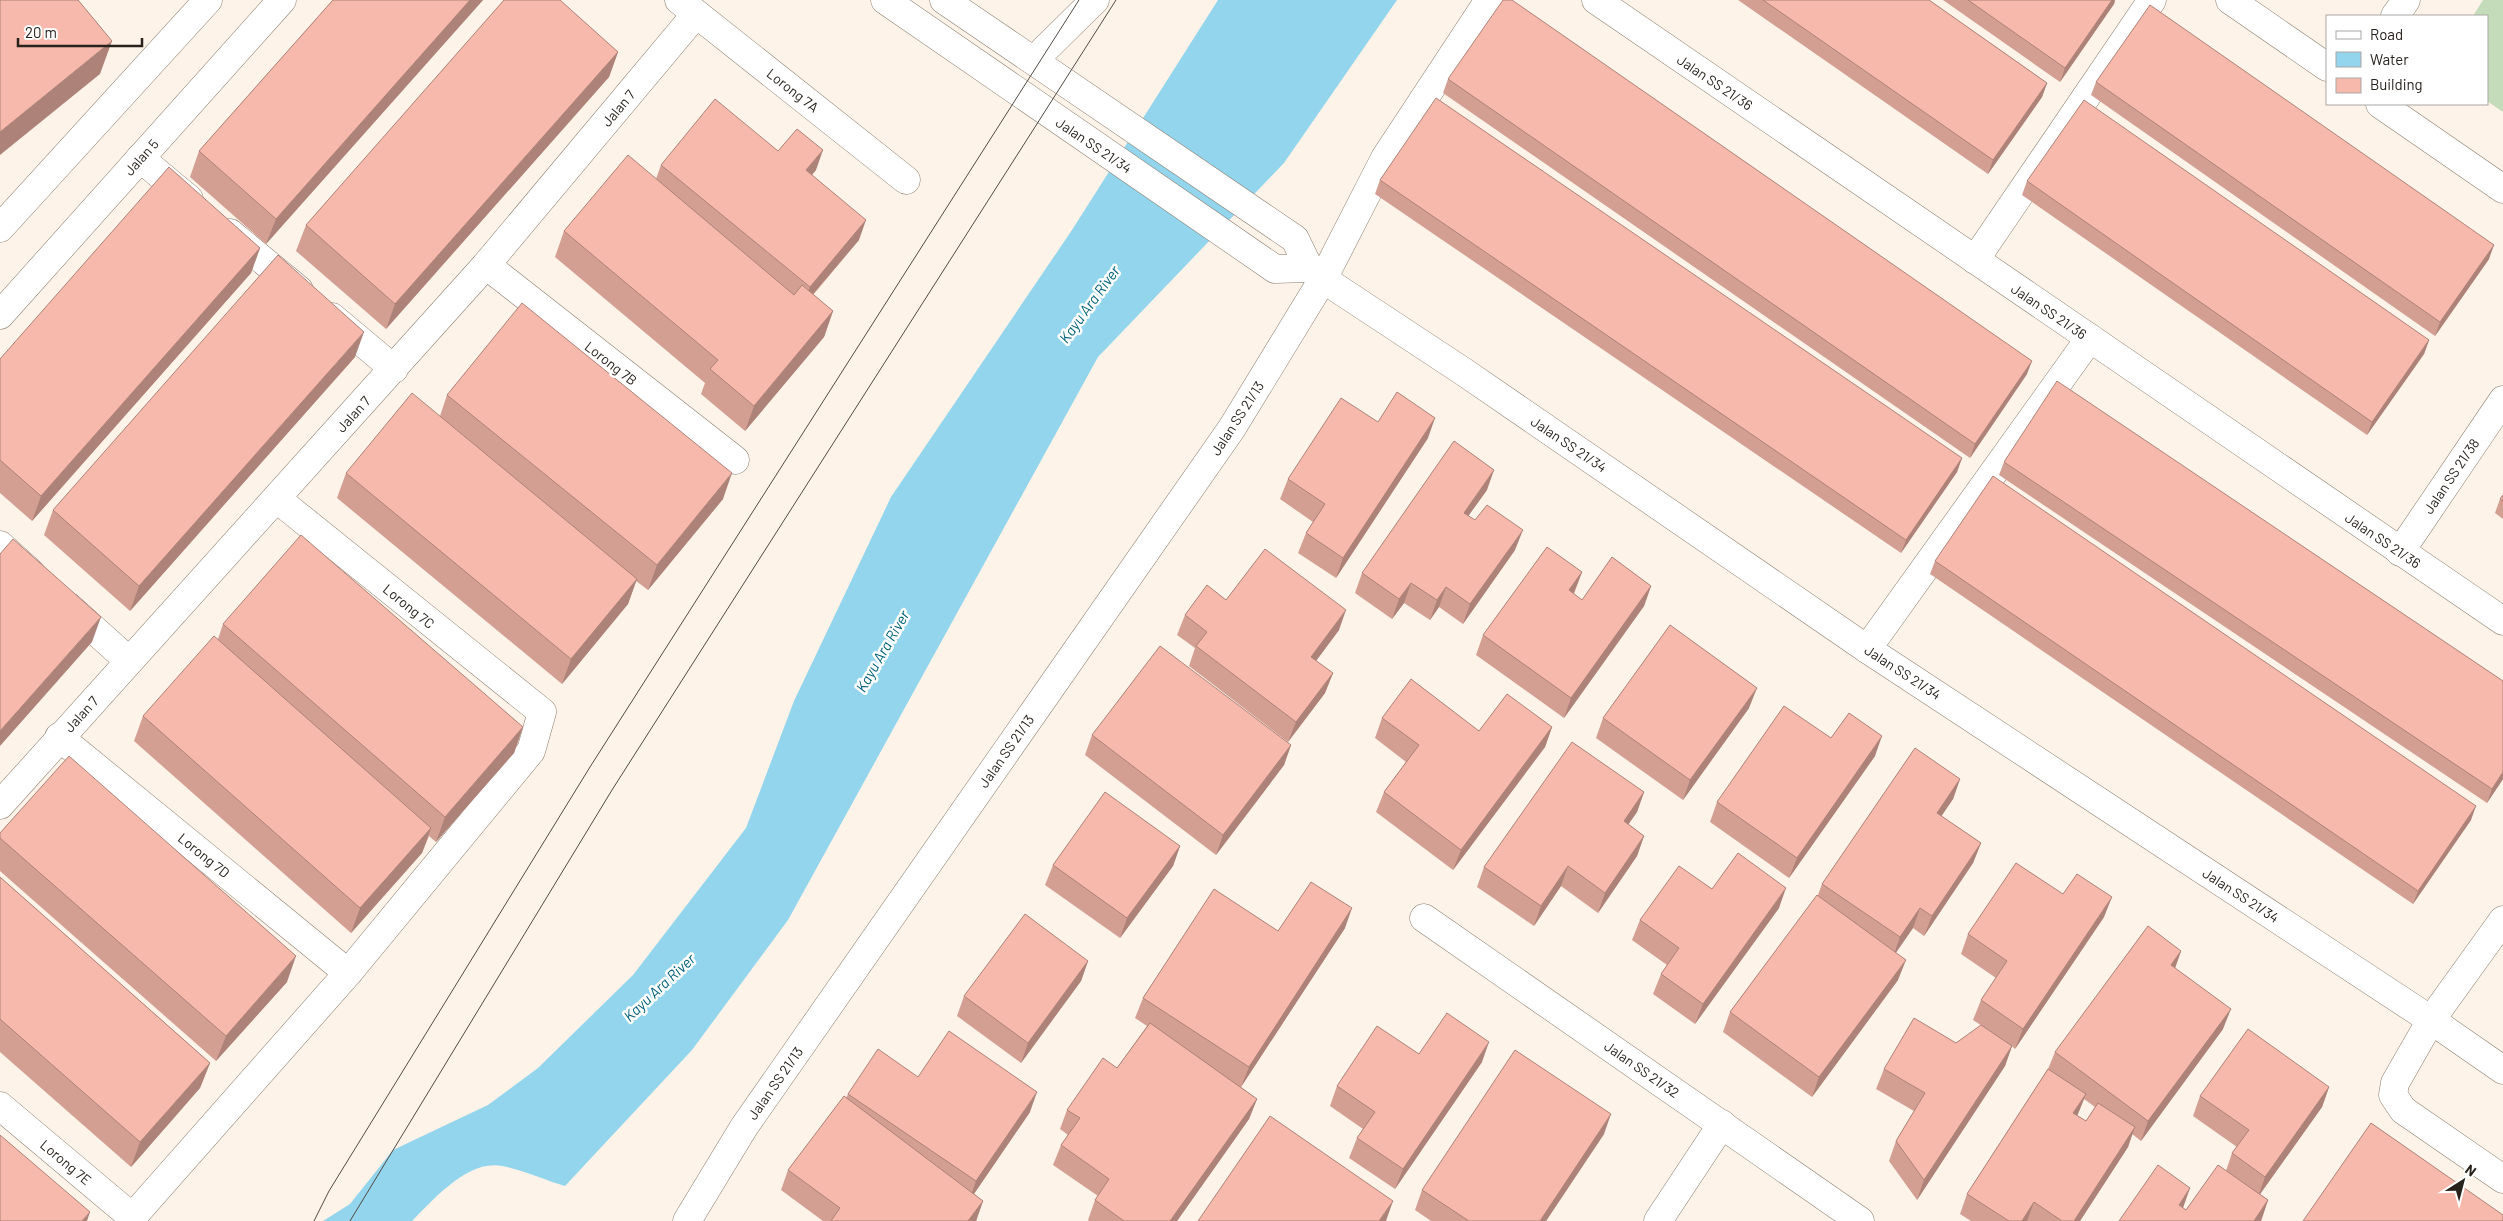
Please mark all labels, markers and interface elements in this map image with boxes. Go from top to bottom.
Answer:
scale bar [18,15,141,47]
legend [2326,15,2488,105]
text: 20 m [25,23,57,41]
text: Road [2370,25,2403,43]
text: Water [2370,50,2409,68]
street label: Jalan SS 21/36 [1674,51,1756,113]
street label: Lorong 7A [764,64,823,116]
text: Building [2370,75,2423,93]
street label: Jalan 7 [598,86,638,130]
street label: Jalan SS 21/34 [1053,113,1135,177]
street label: Jalan 5 [120,135,162,179]
water label: Kayu Ara River [1055,261,1123,346]
street label: Jalan SS 21/36 [2008,280,2090,342]
street label: Lorong 7B [582,337,640,389]
street label: Jalan SS 21/13 [1207,378,1267,458]
street label: Jalan 7 [332,392,374,436]
street label: Jalan SS 21/34 [1528,412,1610,476]
street label: Jalan SS 21/38 [2420,435,2482,517]
street label: Jalan SS 21/36 [2342,509,2424,571]
street label: Lorong 7C [380,580,438,632]
water label: Kayu Ara River [851,606,913,695]
street label: Jalan SS 21/34 [1862,641,1944,703]
street label: Jalan 7 [60,692,102,736]
street label: Jalan SS 21/13 [975,711,1037,791]
street label: Lorong 7D [175,829,233,881]
street label: Jalan SS 21/34 [2200,864,2282,926]
water label: Kayu Ara River [620,949,699,1025]
street label: Jalan SS 21/32 [1601,1037,1683,1101]
street label: Jalan SS 21/13 [744,1043,806,1123]
street label: Lorong 7E [37,1136,95,1188]
north arrow [2438,1156,2488,1206]
text: N [2462,1160,2480,1180]

